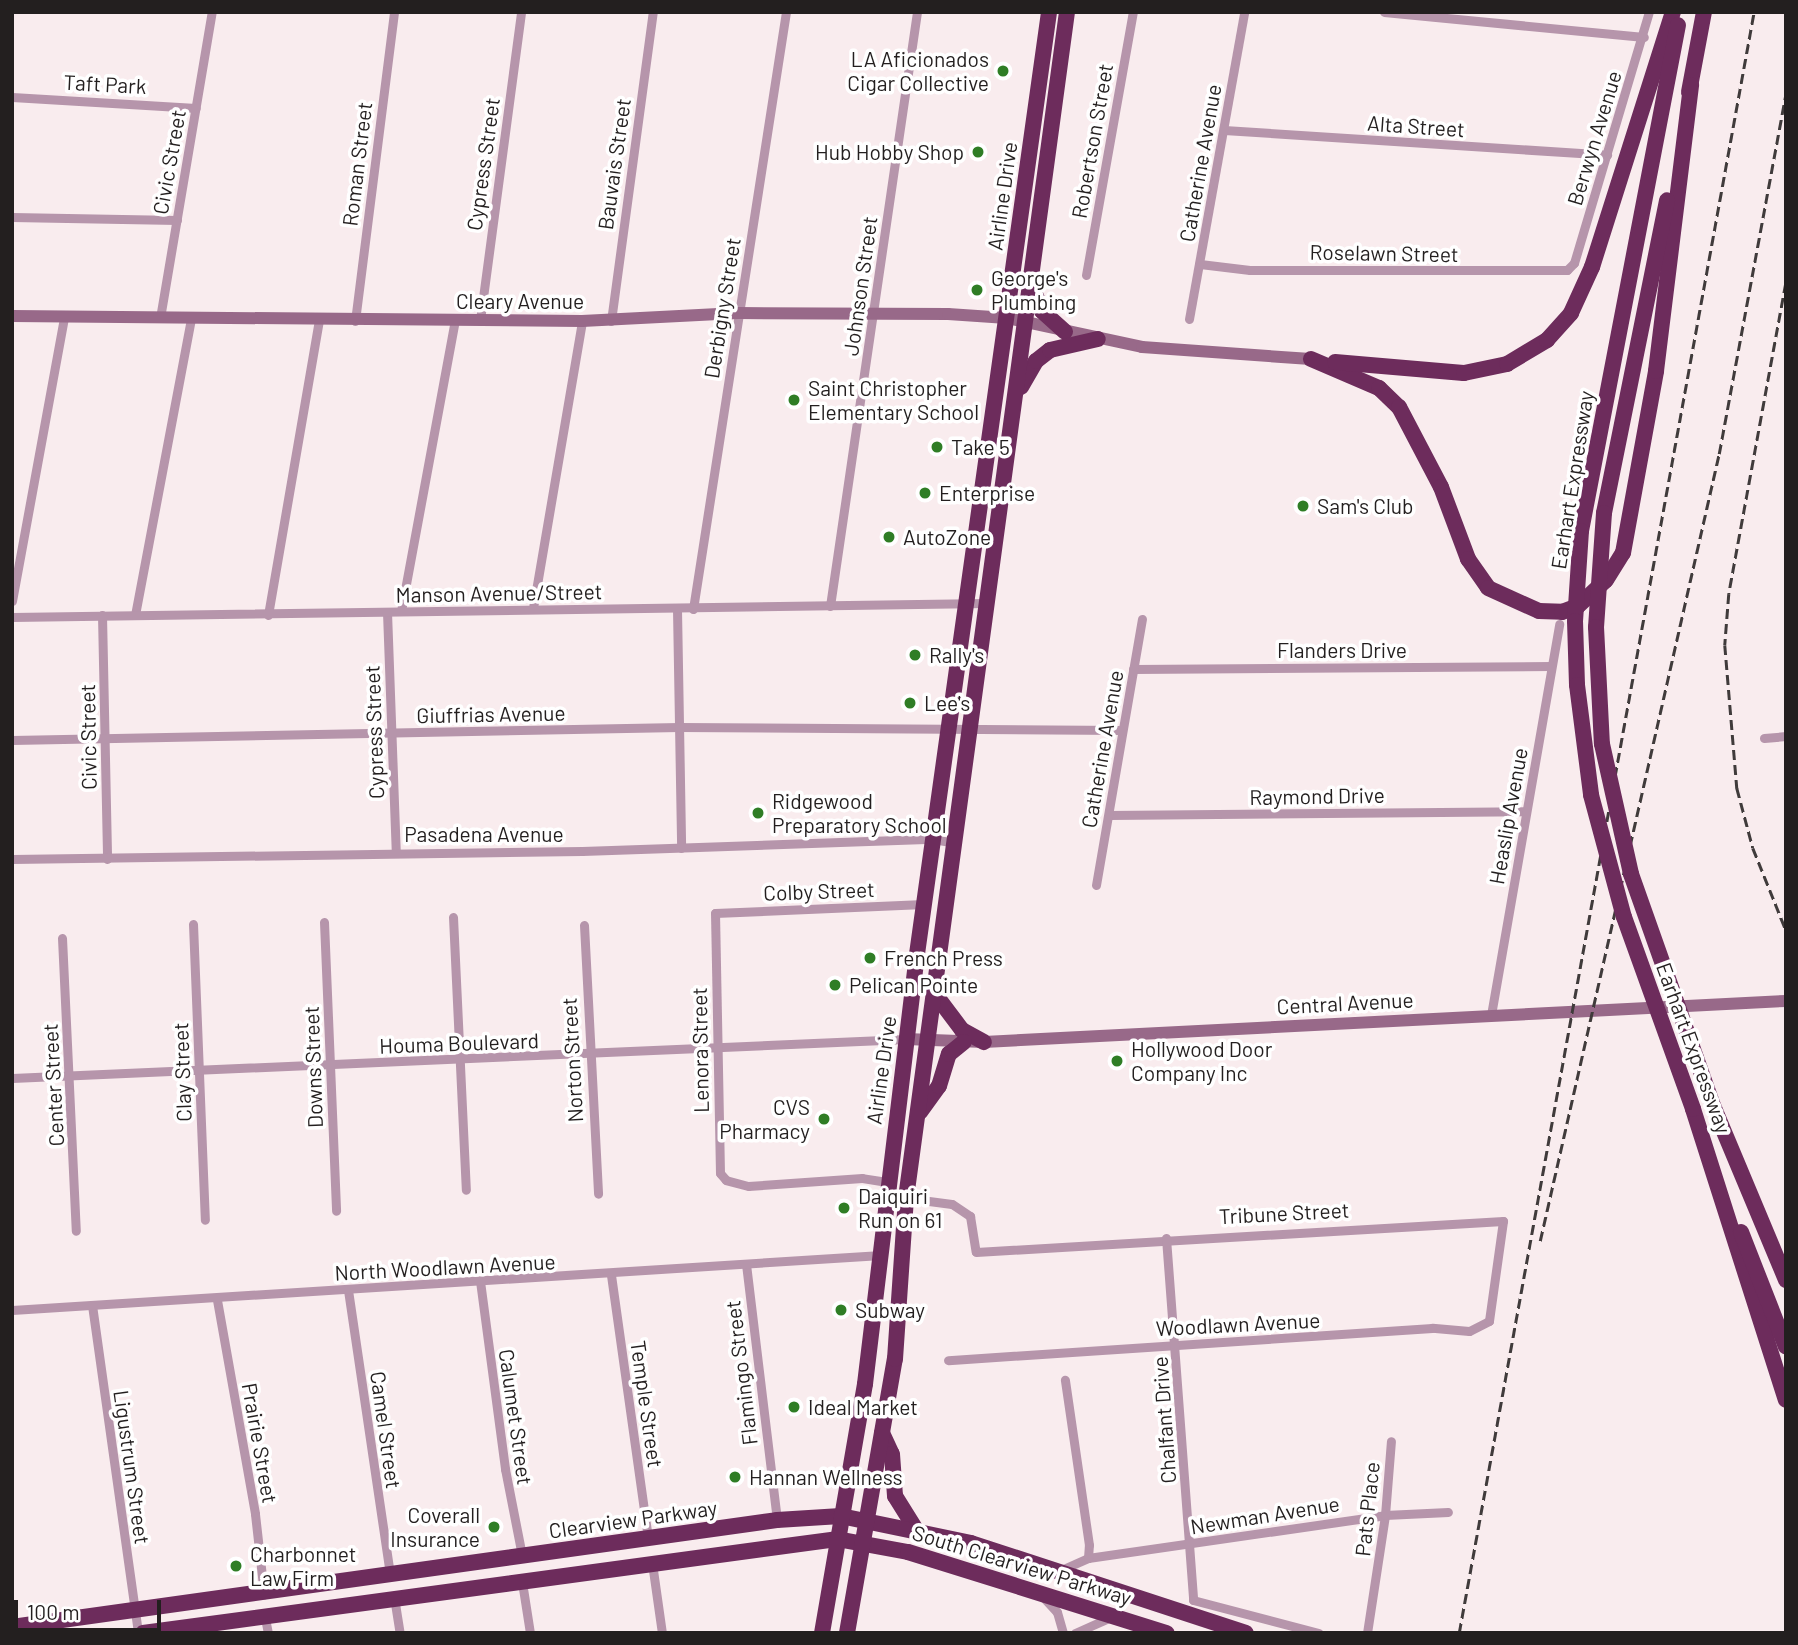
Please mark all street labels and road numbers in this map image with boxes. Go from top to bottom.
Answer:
street label: Robertson Street [1066,62,1118,220]
street label: Berwyn Avenue [1562,68,1626,208]
street label: Taft Park [63,69,147,99]
street label: Catherine Avenue [1174,82,1226,244]
street label: Cypress Street [461,96,505,232]
street label: Bauvais Street [592,97,636,231]
street label: Roman Street [337,100,377,228]
street label: Civic Street [147,108,191,216]
street label: Alta Street [1366,110,1466,142]
street label: Airline Drive [982,140,1022,252]
street label: Johnson Street [838,215,882,357]
street label: Derbigny Street [698,236,746,380]
street label: Roselawn Street [1309,239,1459,267]
street label: Cleary Avenue [456,288,584,314]
street label: Earhart Expressway [1545,389,1599,571]
street label: Manson Avenue/Street [395,579,603,607]
street label: Flanders Drive [1277,637,1407,663]
street label: Cypress Street [359,665,389,799]
street label: Catherine Avenue [1076,668,1128,830]
street label: Civic Street [74,684,102,790]
street label: Giuffrias Avenue [416,700,566,728]
street label: Heaslip Avenue [1484,746,1532,886]
street label: Raymond Drive [1249,782,1385,810]
street label: Pasadena Avenue [404,821,564,847]
street label: Colby Street [763,876,875,906]
street label: Earhart Expressway [1651,959,1737,1137]
street label: Lenora Street [686,987,714,1113]
street label: Central Avenue [1276,987,1414,1019]
street label: Norton Street [556,997,588,1123]
street label: Downs Street [298,1006,328,1128]
street label: Airline Drive [861,1014,901,1126]
street label: Clay Street [168,1022,196,1122]
street label: Center Street [37,1023,69,1147]
street label: Houma Boulevard [379,1028,539,1058]
street label: Tribune Street [1218,1197,1350,1229]
street label: North Woodlawn Avenue [334,1249,556,1285]
street label: Flamingo Street [720,1299,762,1447]
street label: Woodlawn Avenue [1155,1307,1321,1341]
street label: Temple Street [626,1339,668,1469]
street label: Calumet Street [494,1347,538,1487]
street label: Chalfant Drive [1147,1356,1181,1484]
street label: Camel Street [365,1370,407,1490]
street label: Prairie Street [237,1381,283,1505]
street label: Ligustrum Street [109,1388,155,1546]
street label: Pats Place [1350,1460,1384,1558]
street label: Newman Avenue [1189,1491,1341,1539]
street label: Clearview Parkway [547,1495,719,1543]
street label: South Clearview Parkway [909,1520,1135,1610]

